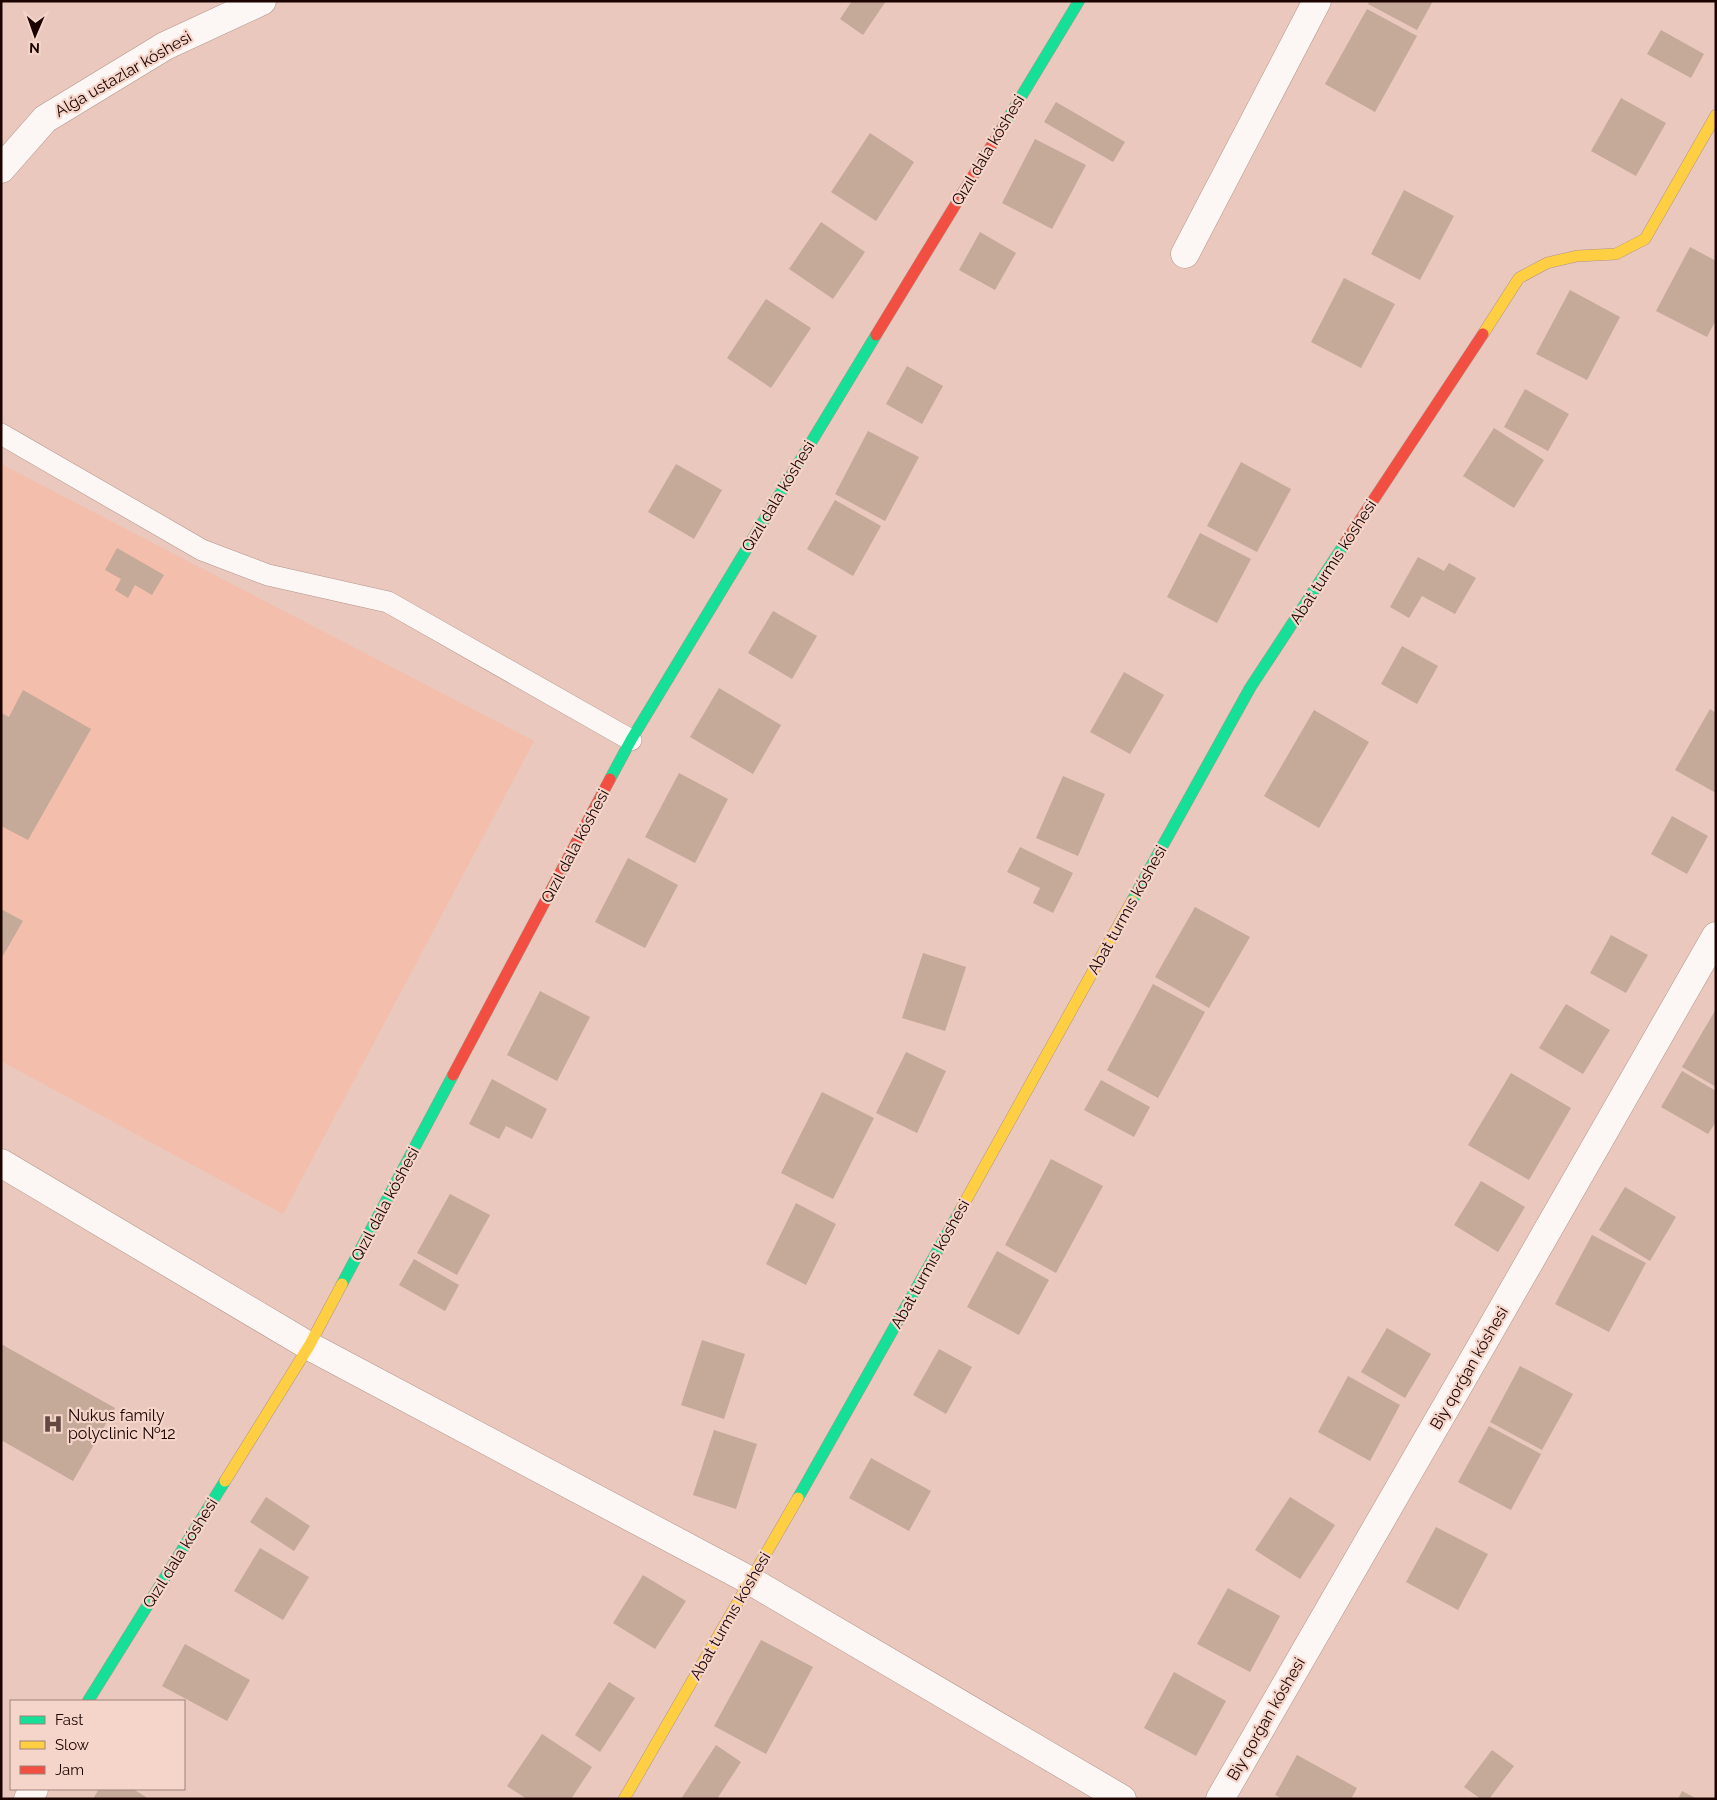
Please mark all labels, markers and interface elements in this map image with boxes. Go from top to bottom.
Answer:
north arrow [10,10,60,60]
street label: Alǵa ustazlar kóshesi [51,27,195,121]
text: N [29,40,40,56]
street label: Qızıl dala kóshesi [947,91,1029,209]
street label: Qızıl dala kóshesi [737,437,819,555]
street label: Abat turmıs kóshesi [1286,496,1380,628]
street label: Qızıl dala kóshesi [537,786,613,906]
street label: Abat turmıs kóshesi [1084,842,1170,978]
street label: Qızıl dala kóshesi [347,1144,423,1264]
street label: Abat turmıs kóshesi [887,1196,973,1332]
street label: Biy qorǵan kóshesi [1426,1303,1512,1433]
place label: Nukus family polyclinic №12 [68,1406,176,1443]
hospital icon: Nukus family polyclinic №12 [42,1413,64,1435]
street label: Qızıl dala kóshesi [139,1495,221,1611]
street label: Abat turmıs kóshesi [686,1549,774,1683]
street label: Biy qorǵan kóshesi [1223,1654,1309,1784]
legend [10,1700,185,1790]
text: Fast [55,1711,83,1729]
text: Slow [55,1736,89,1754]
text: Jam [55,1761,84,1779]

